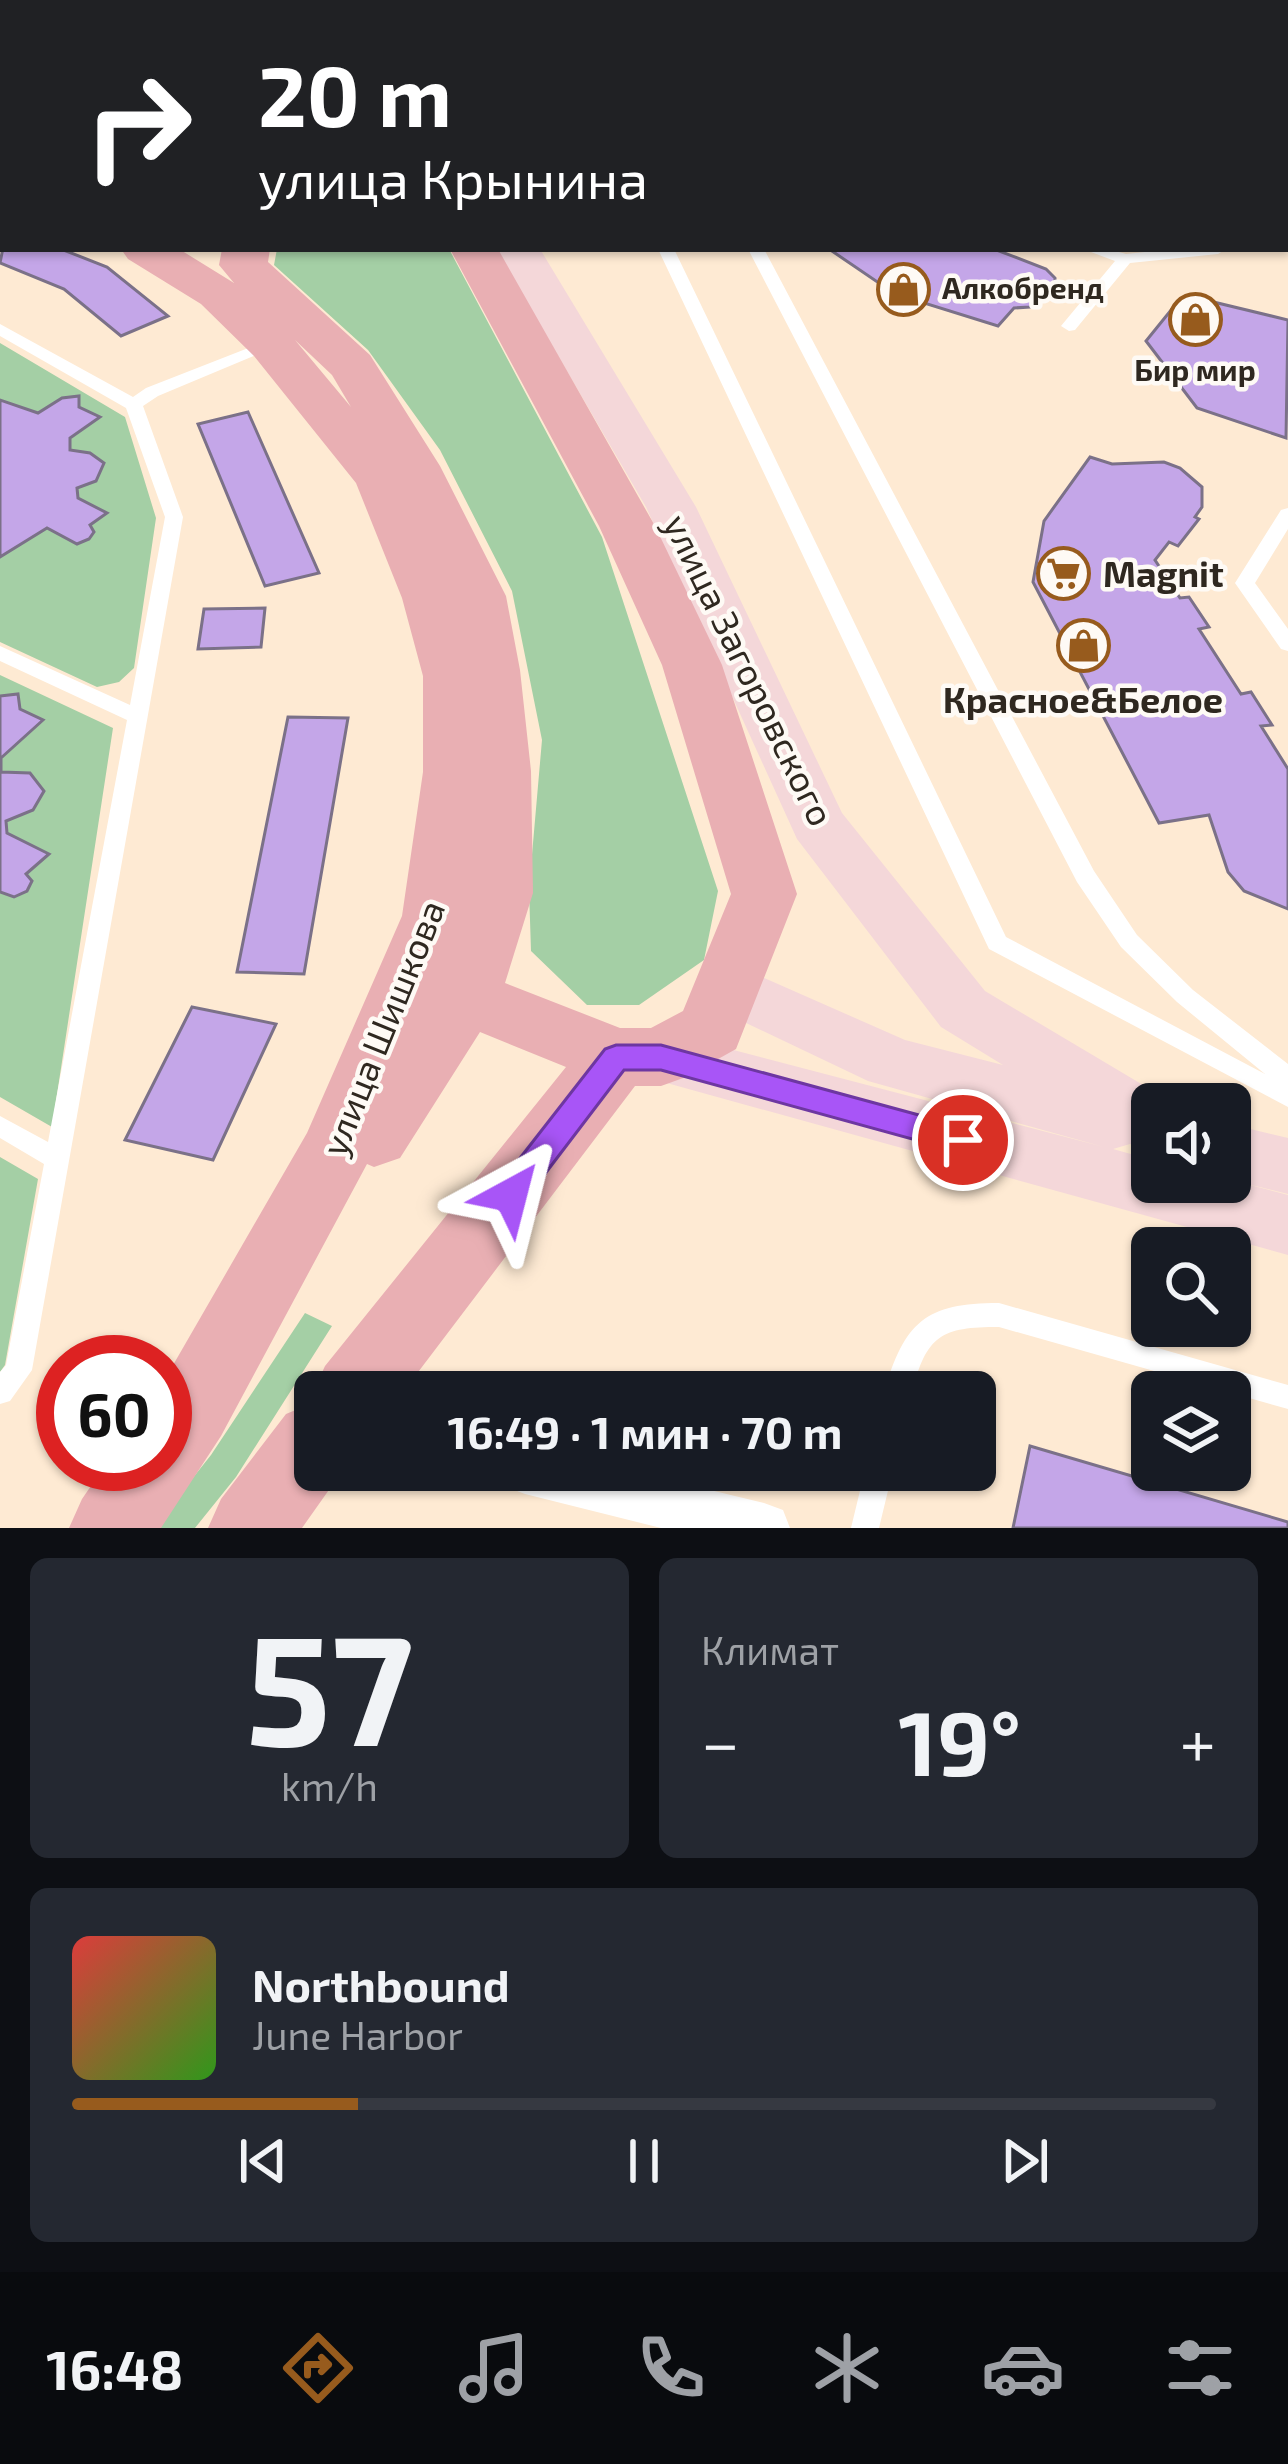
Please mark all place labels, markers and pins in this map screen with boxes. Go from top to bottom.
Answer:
shop icon: Алкобренд [875,261,931,317]
place label: Алкобренд [942,269,1104,305]
shop icon: Бир мир [1167,291,1223,347]
place label: Бир мир [1134,351,1256,387]
supermarket icon: Magnit [1036,546,1092,602]
place label: Magnit [1103,551,1224,594]
shop icon: Красное&Белое [1055,617,1111,673]
place label: Красное&Белое [943,677,1223,720]
pin [912,1089,1014,1191]

